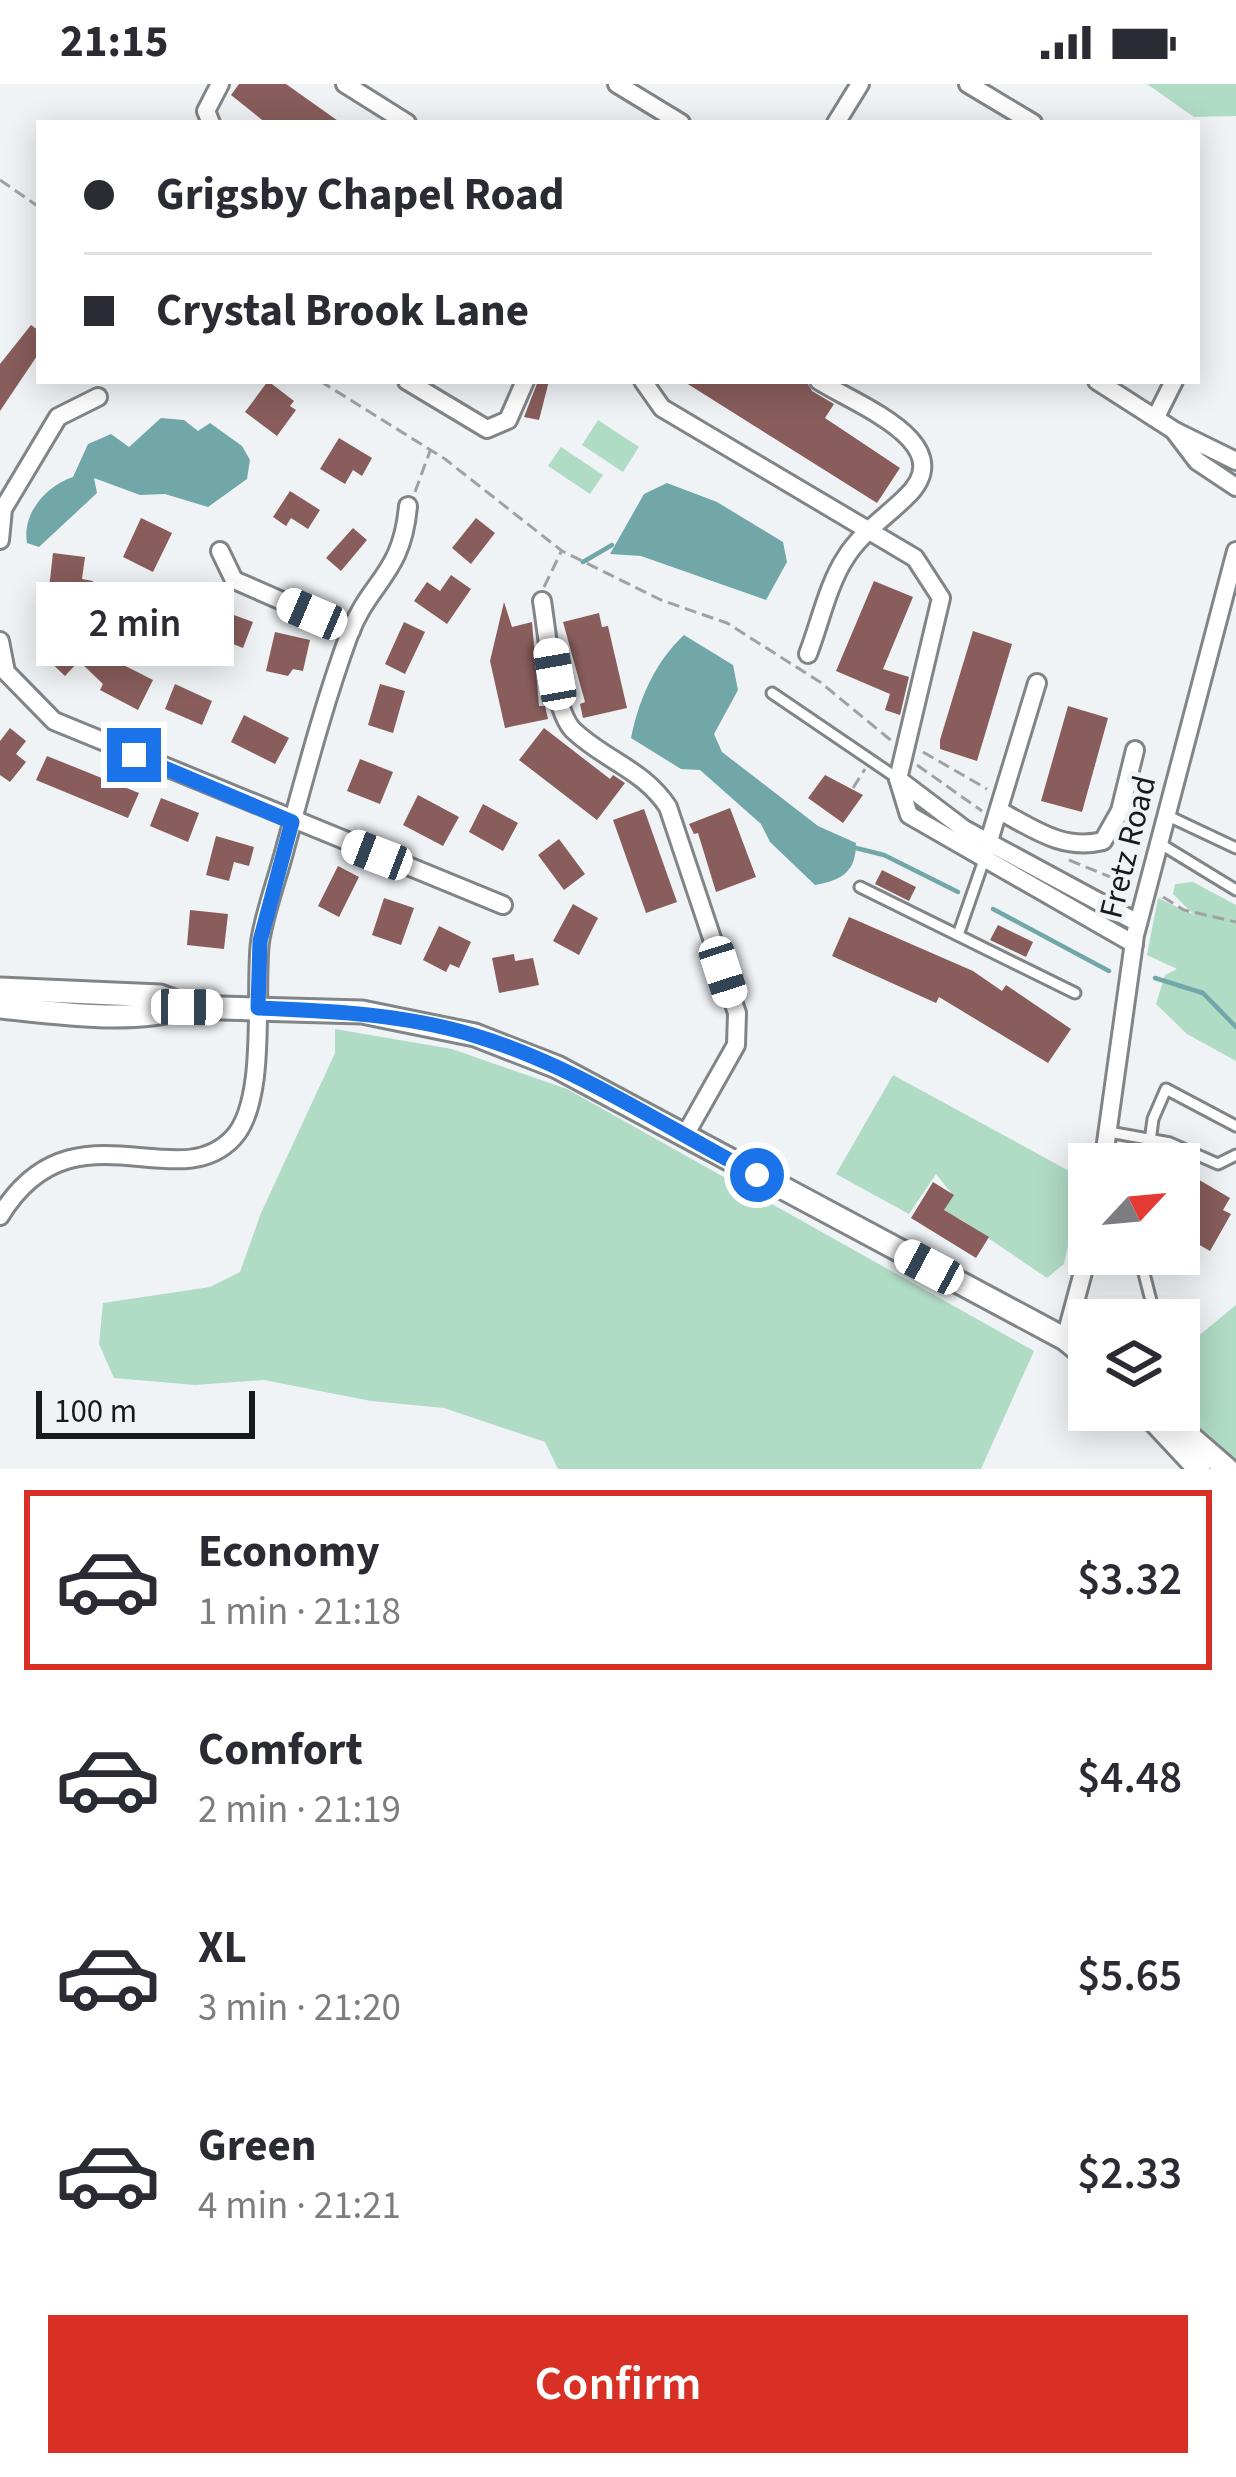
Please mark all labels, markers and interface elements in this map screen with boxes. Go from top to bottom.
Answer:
text: 21:15 [60,10,169,74]
text: Grigsby Chapel Road [156,163,565,227]
text: Crystal Brook Lane [156,279,529,343]
callout: 2 min [35,581,233,665]
car [272,583,352,645]
text: 2 min [89,596,181,652]
car [531,635,579,713]
route end [107,728,161,782]
street label: Fretz Road [1088,771,1168,923]
car [337,825,417,885]
car [695,932,751,1012]
car [151,988,223,1026]
north arrow [1068,1143,1200,1275]
map controls [1068,1143,1200,1431]
route start [730,1148,784,1202]
car [889,1234,969,1300]
button: layers [1068,1299,1200,1431]
scale bar [36,1385,255,1438]
text: 100 m [54,1388,137,1435]
text: Economy [198,1520,380,1584]
icon: car [54,1526,162,1634]
text: $3.32 [1077,1548,1182,1612]
text: 1 min · 21:18 [198,1584,401,1640]
text: Comfort [198,1718,363,1782]
icon: car [54,1724,162,1832]
text: $4.48 [1077,1746,1182,1810]
text: 2 min · 21:19 [198,1782,401,1838]
text: XL [198,1916,247,1980]
icon: car [54,1922,162,2030]
text: $5.65 [1077,1944,1182,2008]
text: 3 min · 21:20 [198,1980,401,2036]
text: Green [198,2114,317,2178]
icon: car [54,2120,162,2228]
text: $2.33 [1077,2142,1182,2206]
text: 4 min · 21:21 [198,2178,401,2234]
button: Confirm [48,2315,1188,2453]

